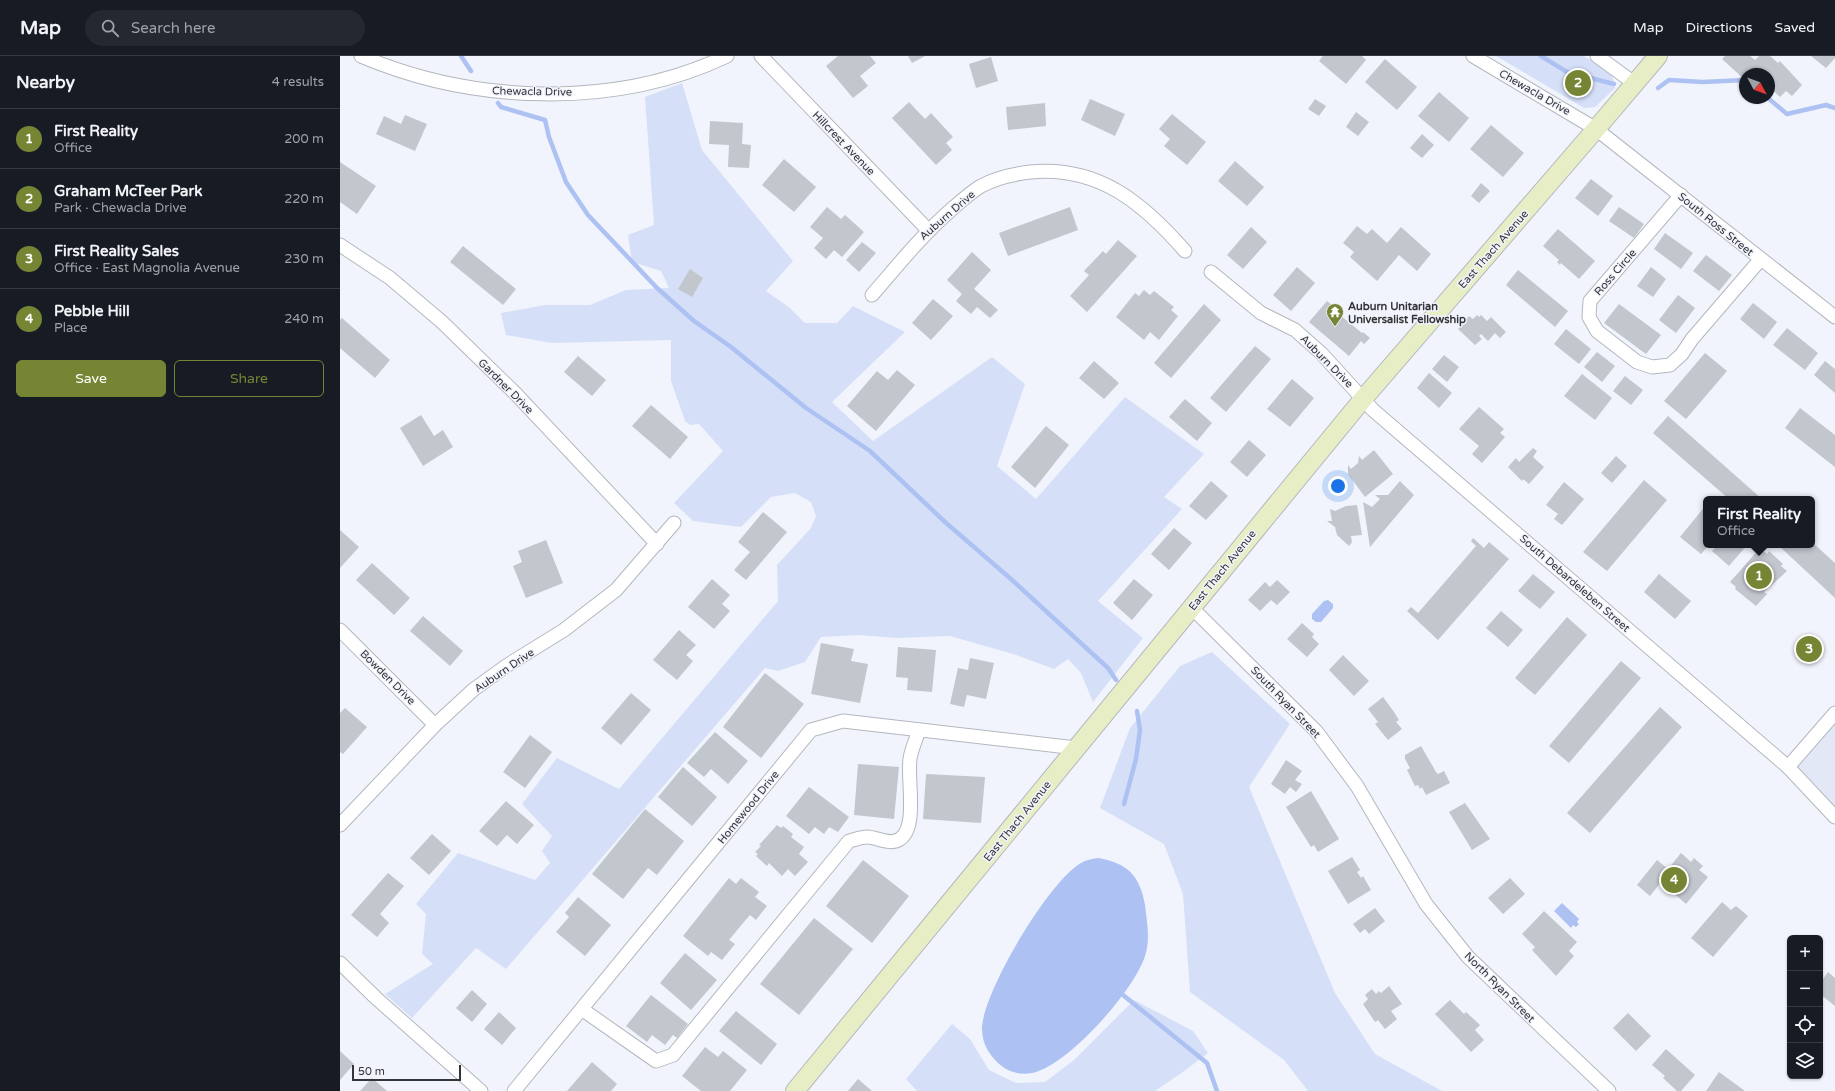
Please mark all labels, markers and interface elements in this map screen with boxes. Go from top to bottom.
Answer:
search box [85,10,365,46]
text: Map [20,17,61,39]
icon: search [99,17,121,39]
text: Search here [131,19,215,37]
text: Map [1633,19,1664,36]
text: Directions [1686,19,1753,36]
text: Saved [1775,19,1815,36]
street label: Chewacla Drive [1497,67,1573,118]
pin: 2 [1565,68,1591,98]
north arrow [1739,68,1775,104]
text: Nearby [16,72,75,93]
text: 4 results [272,74,324,90]
street label: Chewacla Drive [492,84,572,99]
street label: Hillcrest Avenue [810,109,878,178]
text: First Reality [54,122,138,140]
text: 1 [25,131,33,147]
text: 200 m [284,131,324,147]
text: Office [54,140,92,156]
text: Graham McTeer Park [54,182,202,200]
street label: Auburn Drive [917,188,978,243]
street label: South Ross Street [1675,190,1756,259]
text: 2 [25,191,33,207]
text: 220 m [284,191,324,207]
text: Park · Chewacla Drive [54,200,187,216]
street label: East Thach Avenue [1456,207,1531,291]
text: First Reality Sales [54,242,179,260]
street label: Ross Circle [1592,246,1639,298]
text: 3 [25,251,33,267]
text: 230 m [284,251,324,267]
text: Office · East Magnolia Avenue [54,260,240,276]
place label: Auburn Unitarian Universalist Fellowship [1348,300,1466,327]
text: Pebble Hill [54,302,130,320]
temple icon: Auburn Unitarian Universalist Fellowship [1325,302,1345,327]
text: 4 [25,311,33,327]
text: 240 m [284,311,324,327]
text: Place [54,320,87,336]
street label: Auburn Drive [1298,332,1356,390]
street label: Gardner Drive [475,356,536,417]
button: Save [16,360,166,397]
button: Share [174,360,324,397]
your location [1328,476,1348,496]
popup [1703,496,1815,548]
text: First Reality [1717,505,1801,523]
text: Office [1717,523,1755,539]
street label: East Thach Avenue [1186,527,1259,613]
street label: South Debardeleben Street [1517,532,1632,635]
pin: 1 [1746,561,1772,591]
pin: 3 [1796,634,1822,664]
street label: Auburn Drive [472,646,537,695]
street label: Bowden Drive [357,647,418,708]
street label: South Ryan Street [1248,664,1323,741]
street label: Homewood Drive [715,768,782,846]
street label: East Thach Avenue [981,778,1054,864]
pin: 4 [1661,865,1687,895]
map controls [1787,935,1823,1079]
button: + [1787,935,1823,971]
street label: North Ryan Street [1462,949,1538,1025]
button: − [1787,971,1823,1007]
button: locate [1787,1007,1823,1043]
button: layers [1787,1043,1823,1079]
scale bar [352,1063,461,1082]
text: 50 m [358,1065,385,1078]

